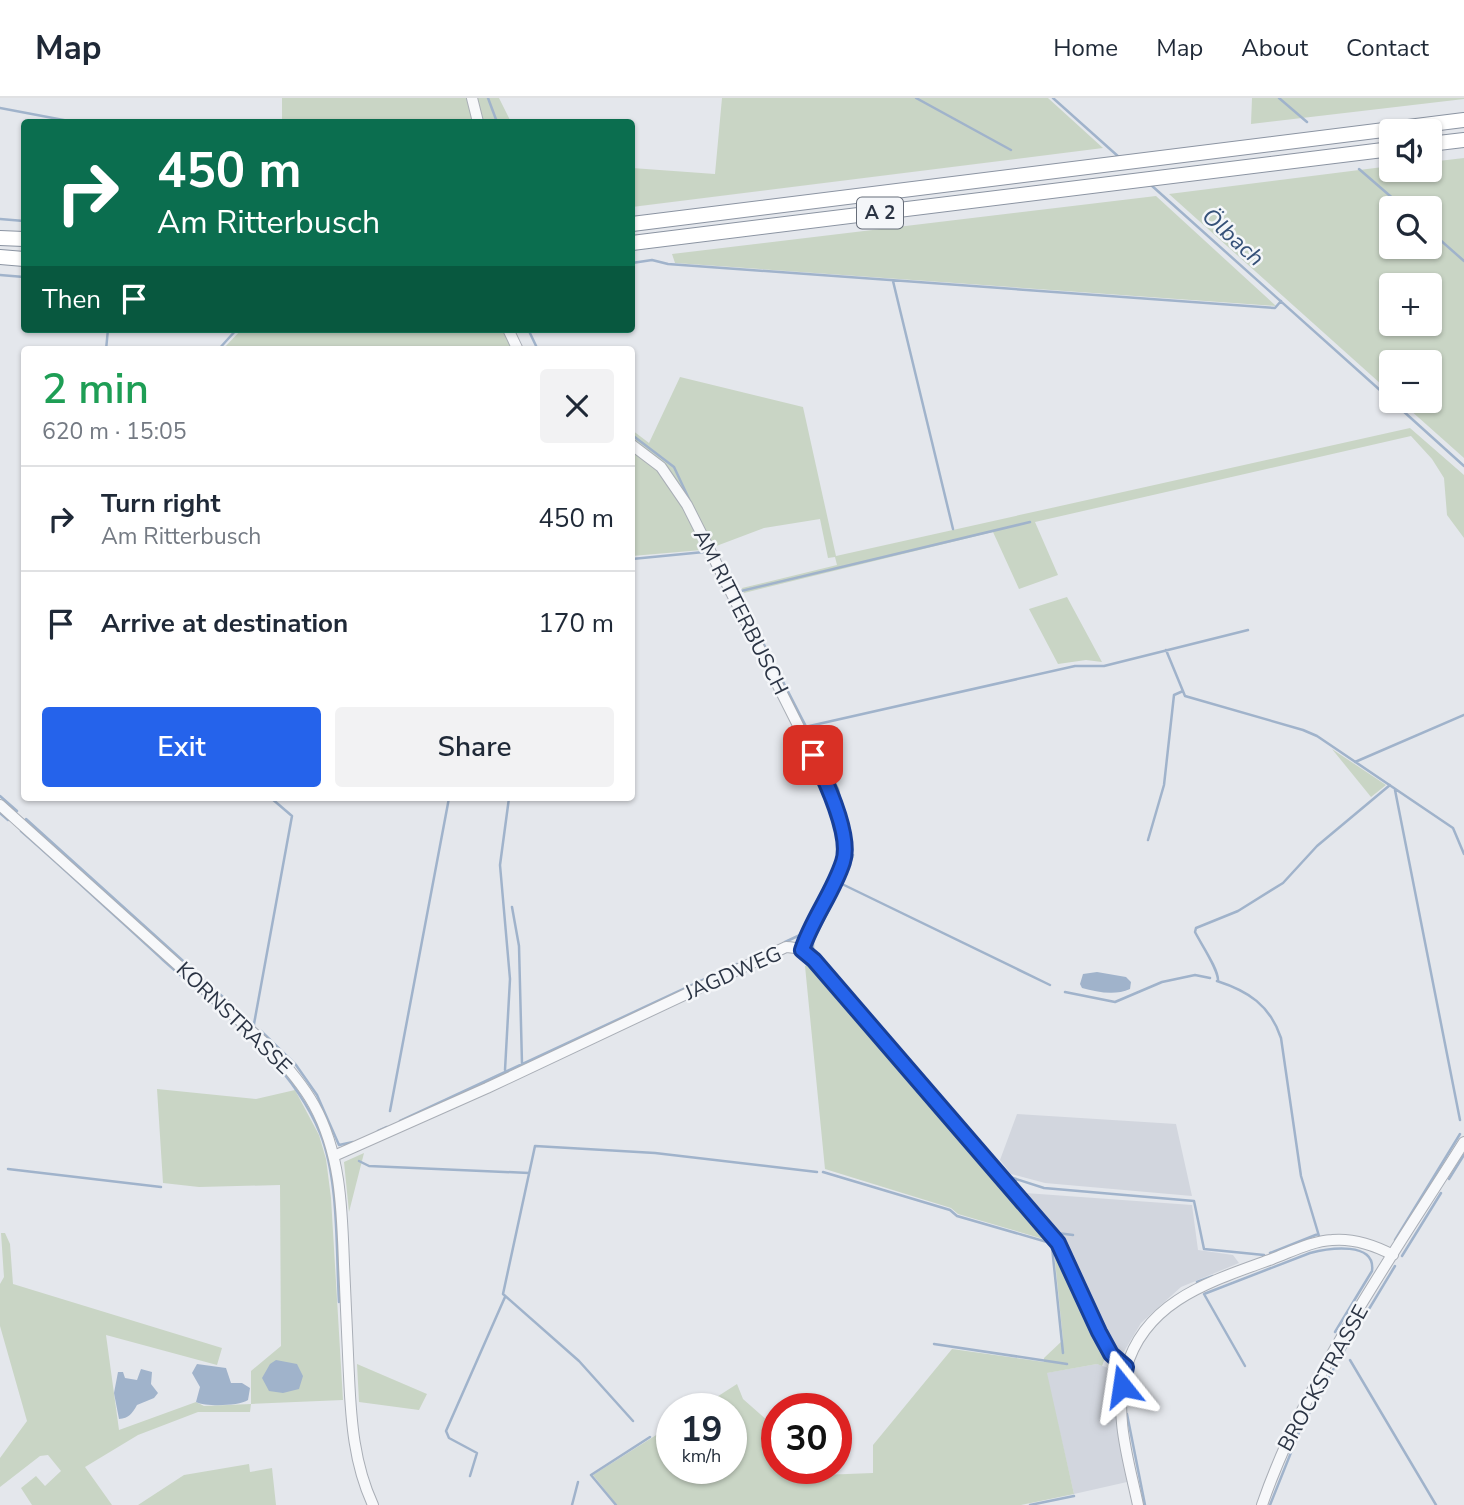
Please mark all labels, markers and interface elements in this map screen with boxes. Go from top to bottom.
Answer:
text: Map [35,26,102,71]
text: Home [1053,32,1118,64]
text: Map [1156,32,1203,64]
text: About [1241,32,1308,64]
text: Contact [1346,32,1429,64]
map controls [1379,119,1442,413]
button: sound [1379,119,1442,182]
text: 450 m [157,137,301,204]
icon: right [42,147,133,238]
button: search [1379,196,1442,259]
road number: A 2 [857,197,903,228]
text: Am Ritterbusch [157,201,380,244]
water label: Ölbach [1195,201,1271,273]
button: + [1379,273,1442,336]
icon: arrive [115,280,153,318]
text: Then [42,282,101,317]
button: − [1379,350,1442,413]
text: 2 min [42,361,149,418]
button: close [540,369,614,443]
text: 620 m · 15:05 [42,416,187,447]
text: Turn right [101,486,220,521]
icon: right [42,500,80,538]
text: 450 m [538,501,614,536]
text: Am Ritterbusch [101,521,261,552]
street label: AM RITTERBUSCH [687,524,795,700]
icon: arrive [42,605,80,643]
text: Arrive at destination [101,606,348,641]
text: 170 m [538,606,614,641]
button: Exit [42,707,321,787]
button: Share [335,707,614,787]
pin [783,725,843,785]
icon: arrive [794,736,832,774]
street label: JAGDWEG [679,939,786,1007]
street label: KORNSTRASSE [170,956,298,1080]
street label: BROCKSTRASSE [1271,1300,1375,1456]
position arrow [1085,1349,1159,1423]
speed limit sign: 30 [761,1393,852,1484]
text: 19 [680,1406,723,1453]
text: km/h [682,1444,721,1468]

